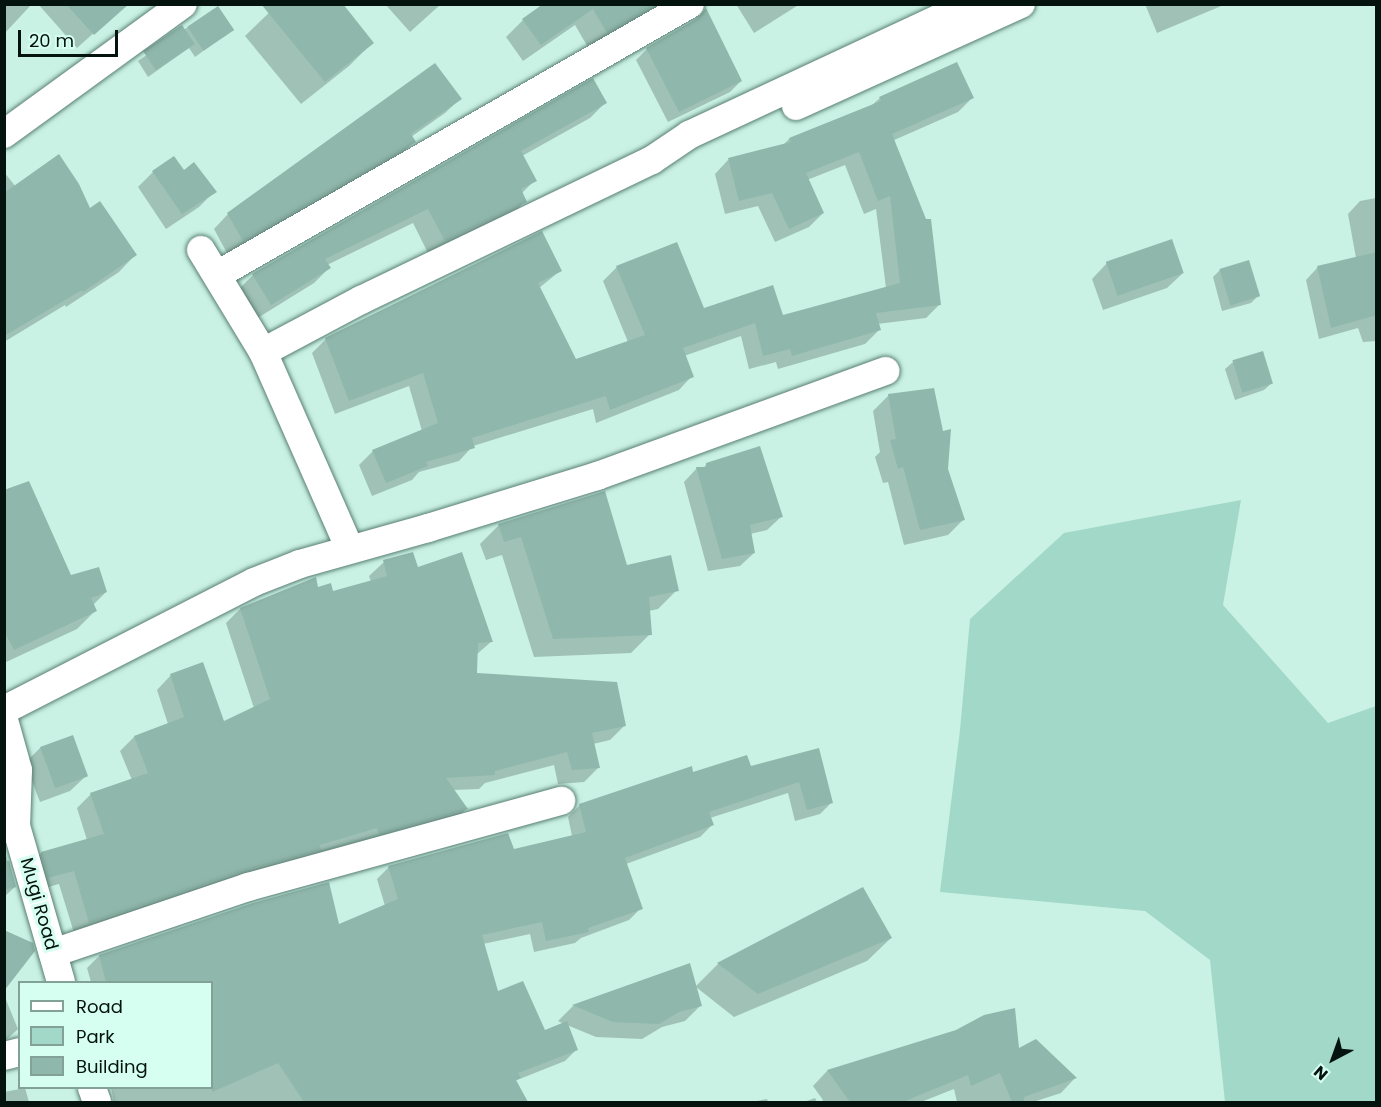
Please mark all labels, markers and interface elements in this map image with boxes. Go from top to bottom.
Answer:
scale bar [21,18,122,56]
text: 20 m [29,28,74,53]
street label: Mugi Road [15,855,63,953]
legend [18,981,213,1089]
text: Road [76,994,123,1019]
text: Park [76,1024,115,1049]
north arrow [1303,1029,1363,1089]
text: Building [76,1054,148,1079]
text: N [1309,1060,1333,1086]

